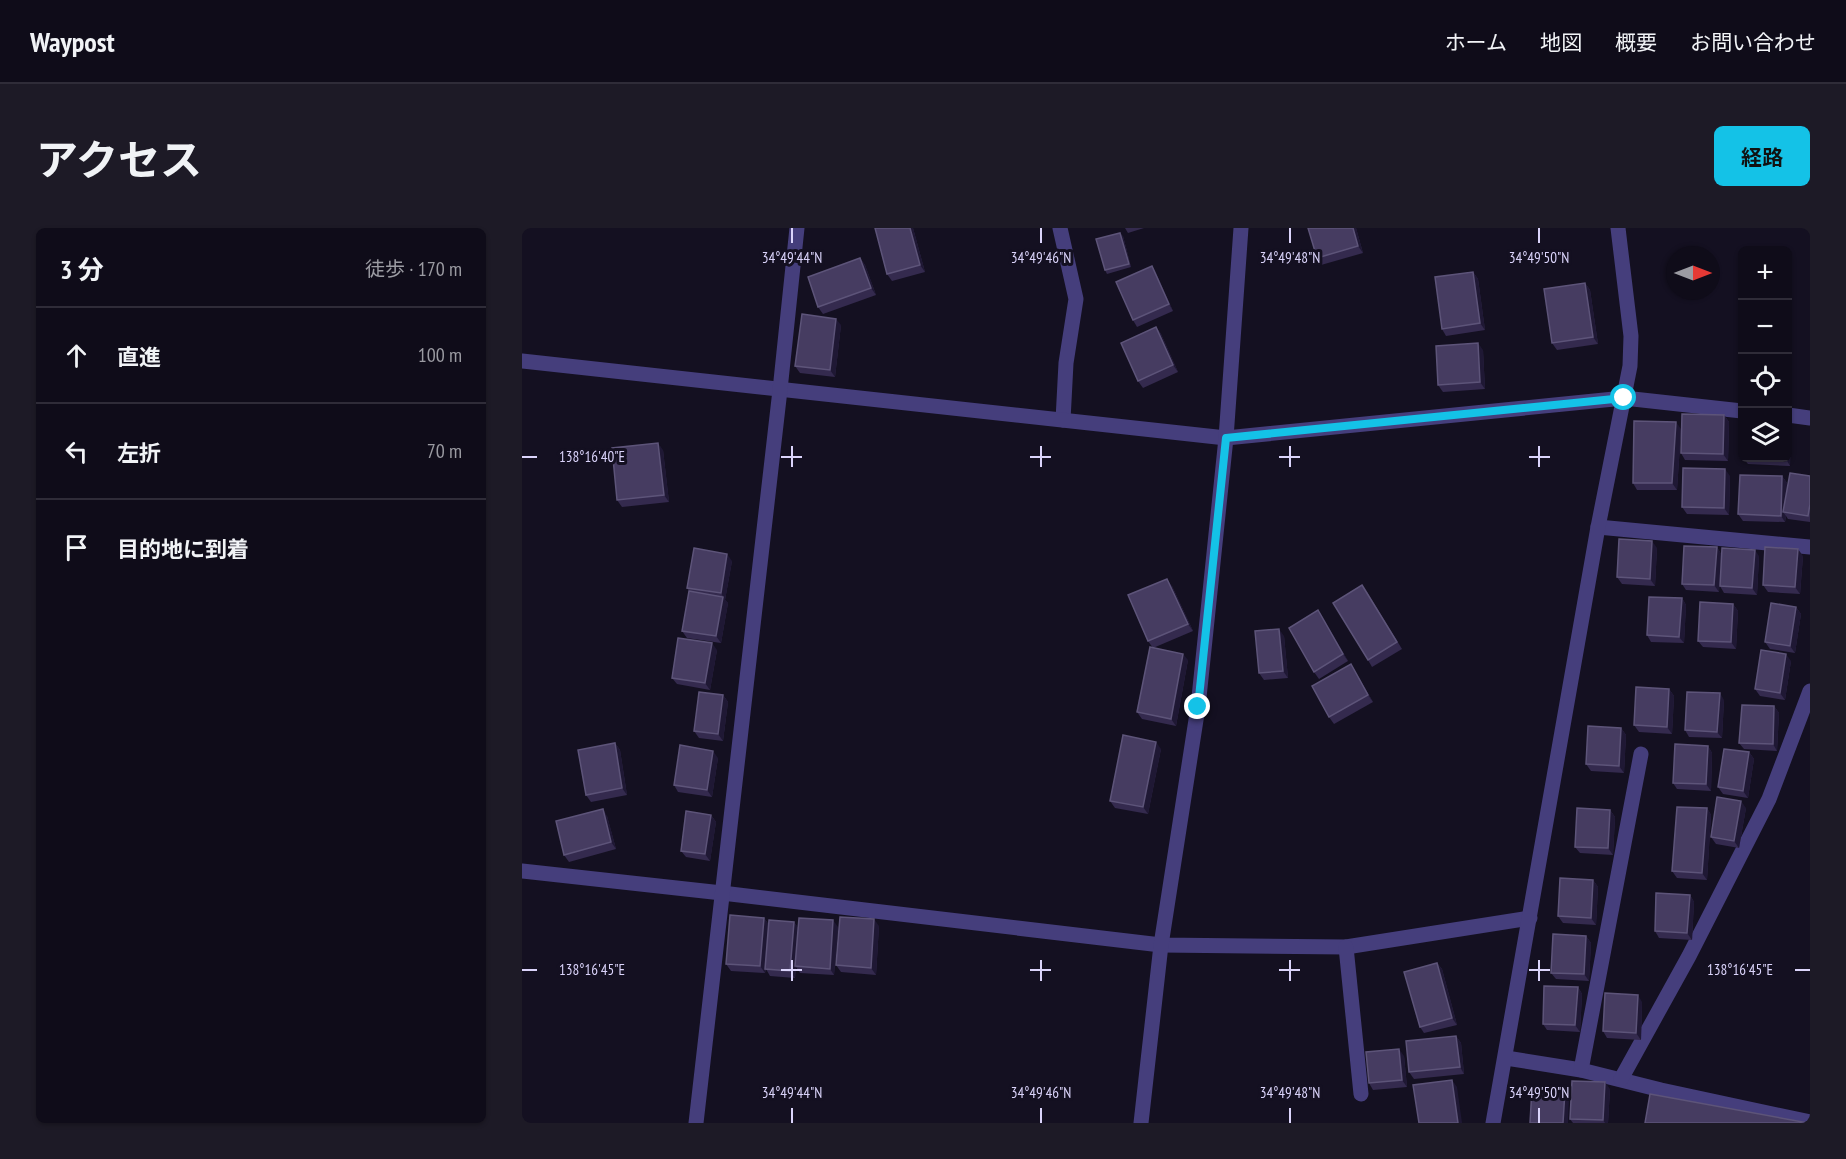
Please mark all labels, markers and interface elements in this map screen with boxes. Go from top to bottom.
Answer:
text: Waypost [30,23,115,60]
text: ホーム [1445,29,1507,56]
text: 地図 [1540,29,1582,56]
text: 概要 [1615,29,1657,56]
text: お問い合わせ [1690,29,1816,56]
button: 経路 [1714,126,1810,186]
text: アクセス [36,132,202,187]
north arrow [1666,246,1720,300]
map controls [1738,246,1792,462]
button: + [1738,246,1792,300]
text: 34°49'44"N [762,248,822,267]
text: 34°49'46"N [1011,248,1071,267]
text: 34°49'48"N [1260,248,1320,267]
text: 34°49'50"N [1509,248,1569,267]
text: 3 分 [60,253,104,286]
text: 徒歩 · 170 m [365,256,462,282]
button: − [1738,300,1792,354]
icon: ahead [60,339,93,372]
text: 100 m [418,342,462,368]
text: 直進 [117,343,161,371]
button: locate [1738,354,1792,408]
route start [1610,384,1636,410]
button: layers [1738,408,1792,462]
icon: left [60,435,93,468]
text: 70 m [427,438,462,464]
text: 左折 [117,439,161,467]
text: 138°16'40"E [559,447,625,466]
icon: arrive [60,531,93,564]
text: 目的地に到着 [117,535,249,563]
route end [1184,693,1210,719]
text: 138°16'45"E [559,960,625,979]
text: 138°16'45"E [1707,960,1773,979]
text: 34°49'44"N [762,1083,822,1102]
text: 34°49'46"N [1011,1083,1071,1102]
text: 34°49'48"N [1260,1083,1320,1102]
text: 34°49'50"N [1509,1083,1569,1102]

